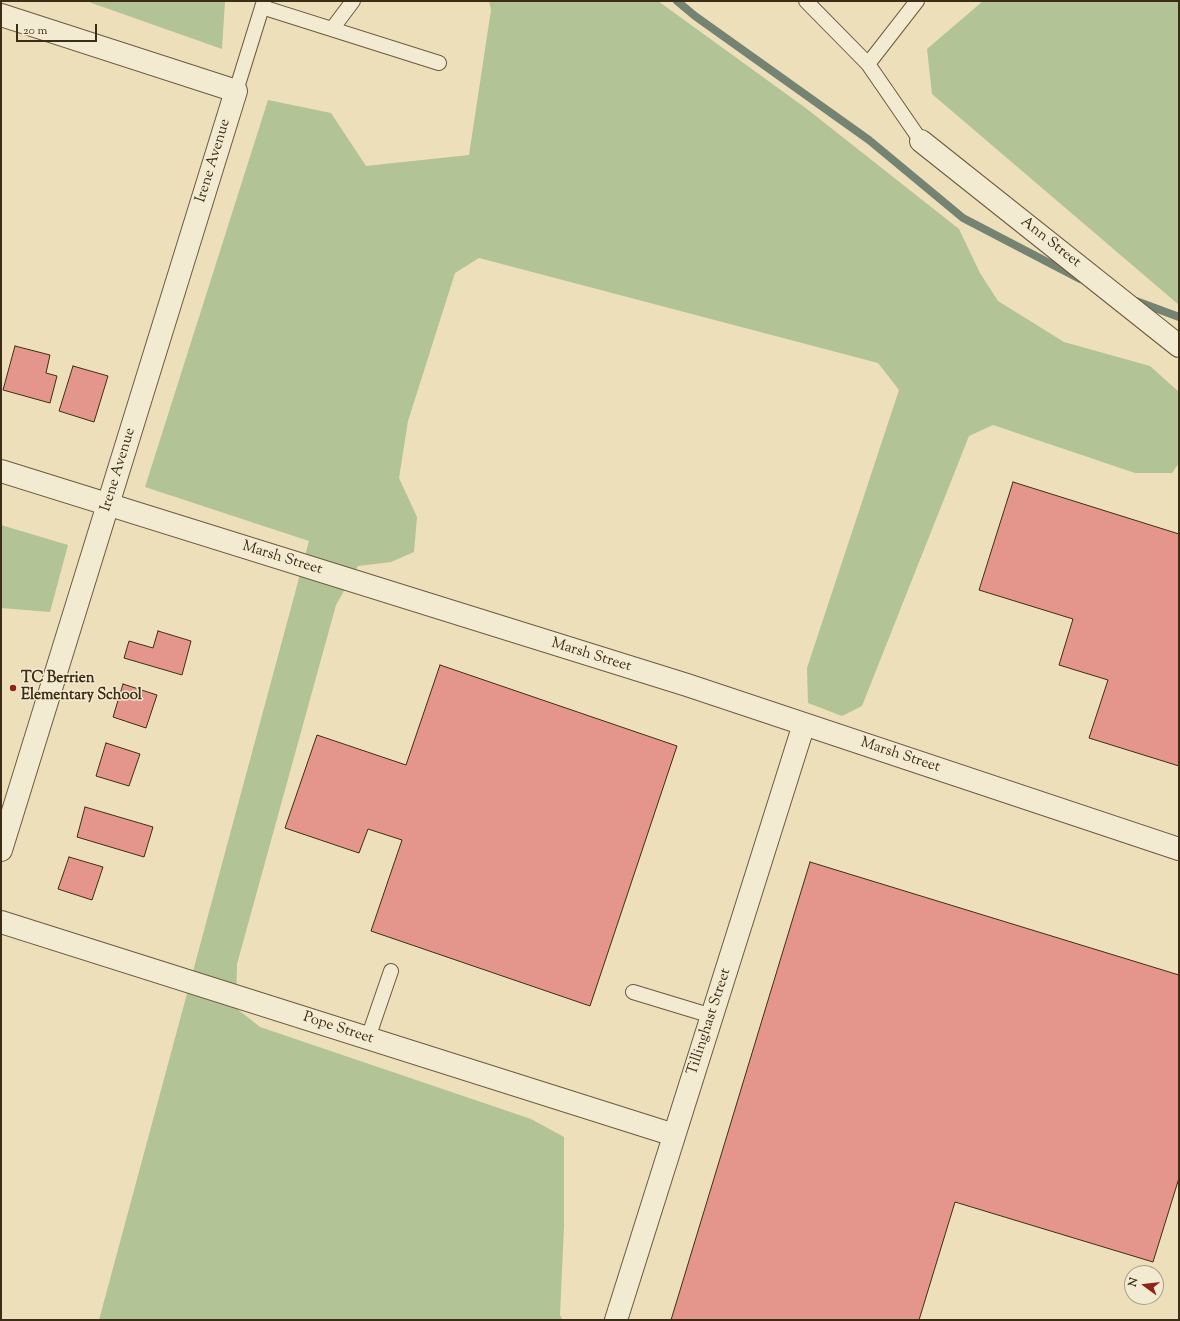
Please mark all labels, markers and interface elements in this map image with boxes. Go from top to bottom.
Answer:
scale bar [18,16,99,42]
text: 20 m [23,22,47,40]
street label: Irene Avenue [193,117,235,205]
street label: Ann Street [1016,214,1084,272]
street label: Irene Avenue [98,426,140,514]
street label: Marsh Street [240,538,324,580]
street label: Marsh Street [549,635,633,677]
place label: TC Berrien Elementary School [21,670,142,705]
marker: TC Berrien Elementary School [8,683,18,693]
street label: Marsh Street [858,735,942,777]
street label: Tillinghast Street [684,966,736,1078]
street label: Pope Street [300,1009,376,1049]
north arrow [1124,1265,1164,1305]
text: N [1125,1276,1142,1288]

